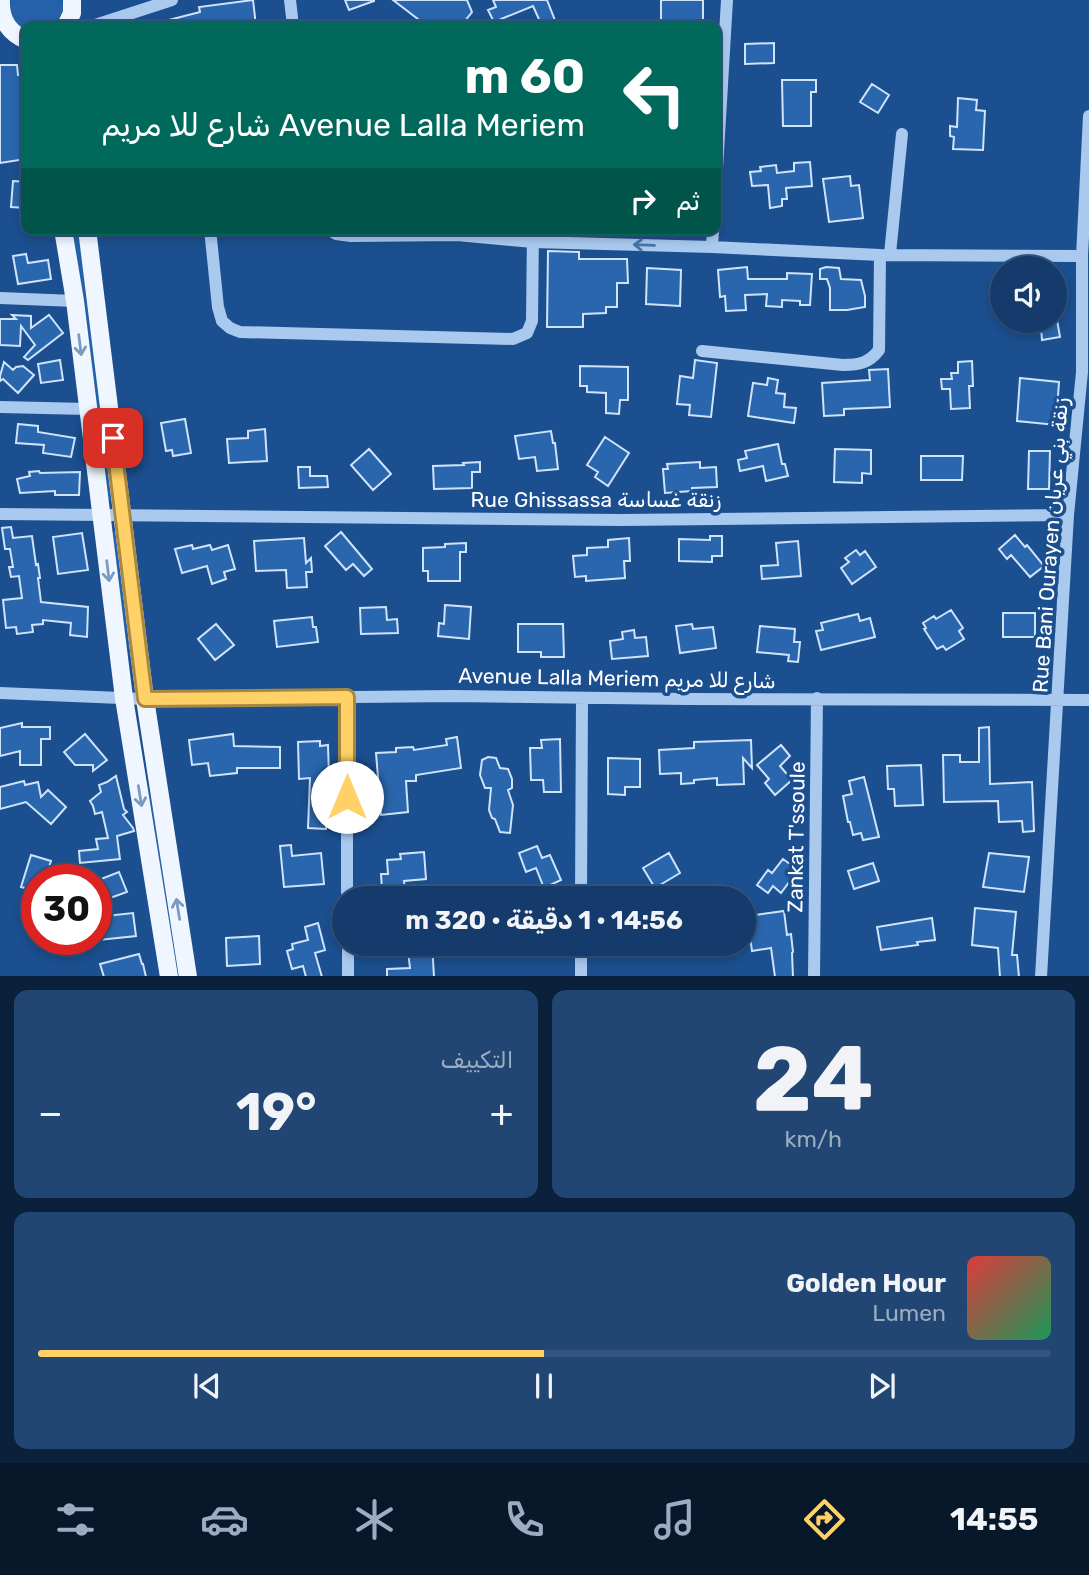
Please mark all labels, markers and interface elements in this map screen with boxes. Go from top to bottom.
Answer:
text: 60 m [464,47,585,105]
icon: left [609,49,700,140]
text: Avenue Lalla Meriem شارع للا مريم [101,106,585,144]
icon: right [624,182,662,220]
text: ثم [676,186,700,217]
one-way arrow [633,239,656,252]
map controls [990,256,1067,333]
button: sound [990,256,1067,333]
one-way arrow [74,333,87,356]
street label: Rue Bani Ourayen زنقة بني عريان [1027,396,1077,694]
pin [83,408,143,468]
icon: arrive [94,419,132,457]
street label: Rue Ghissassa زنقة غساسة [471,487,721,512]
one-way arrow [101,559,114,582]
street label: Avenue Lalla Meriem شارع للا مريم [458,663,776,695]
position arrow [310,760,384,834]
street label: Zankat T'ssoule [782,761,810,913]
one-way arrow [134,784,147,807]
speed limit sign: 30 [21,864,112,955]
one-way arrow [171,898,184,921]
text: 14:56 · 1 دقيقة · 320 m [405,905,683,936]
text: 24 [753,1025,874,1133]
text: التكييف [441,1046,514,1074]
text: 19° [236,1081,317,1143]
text: − [38,1090,63,1136]
text: + [490,1090,514,1136]
text: km/h [785,1125,842,1153]
text: Golden Hour [786,1268,946,1299]
text: Lumen [872,1299,946,1327]
icon: previous [188,1367,226,1405]
icon: pause [525,1367,563,1405]
icon: next [863,1367,901,1405]
icon: filters [51,1495,100,1544]
icon: car [200,1495,249,1544]
icon: climate [350,1495,399,1544]
icon: phone [500,1495,549,1544]
icon: music [650,1495,699,1544]
icon: directions [800,1495,849,1544]
text: 14:55 [950,1500,1039,1538]

